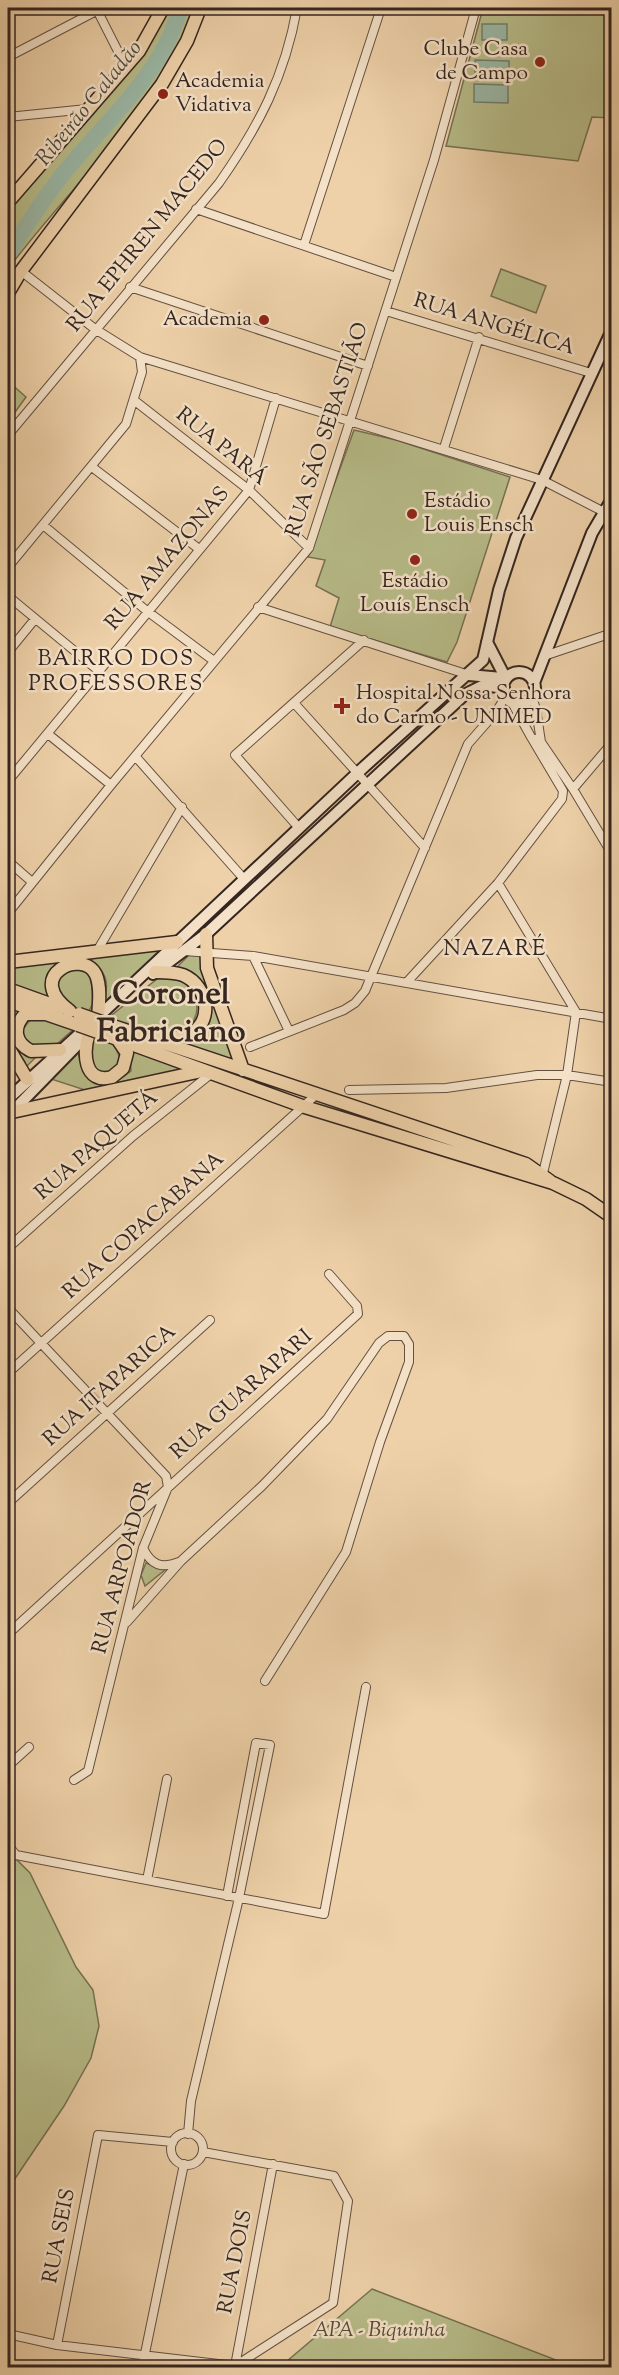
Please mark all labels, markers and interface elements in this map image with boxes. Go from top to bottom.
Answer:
water label: Ribeirão Caladão [29,34,151,174]
place label: Clube Casa de Campo [424,35,528,89]
marker: Clube Casa de Campo [533,55,547,69]
place label: Academia Vidativa [175,67,265,121]
marker: Academia Vidativa [156,87,170,101]
street label: RUA EPHREN MACEDO [61,133,235,339]
street label: RUA ANGÉLICA [409,286,579,364]
place label: Academia [163,305,252,335]
marker: Academia [257,313,271,327]
street label: RUA SÃO SEBASTIÃO [279,319,377,541]
street label: RUA PARÁ [169,401,273,493]
street label: RUA AMAZONAS [99,480,237,638]
place label: Estádio Louis Ensch [424,487,534,541]
marker: Estádio Louis Ensch [405,507,419,521]
marker: Estádio Louís Ensch [408,553,422,567]
place label: Estádio Louís Ensch [360,567,470,621]
district label: BAIRRO DOS PROFESSORES [28,644,204,701]
place label: Hospital Nossa Senhora do Carmo - UNIMED [356,679,572,733]
marker: Hospital Nossa Senhora do Carmo - UNIMED [333,697,351,715]
district label: NAZARÉ [443,933,547,966]
district label: Coronel Fabriciano [96,971,246,1057]
street label: RUA PAQUETÁ [29,1084,165,1208]
street label: RUA COPACABANA [57,1145,231,1307]
street label: RUA ITAPARICA [37,1318,183,1454]
street label: RUA GUARAPARI [164,1323,320,1467]
street label: RUA ARPOADOR [85,1477,161,1657]
street label: RUA SEIS [36,2186,84,2286]
street label: RUA DOIS [211,2207,261,2317]
park label: APA - Biquinha [313,2316,446,2346]

